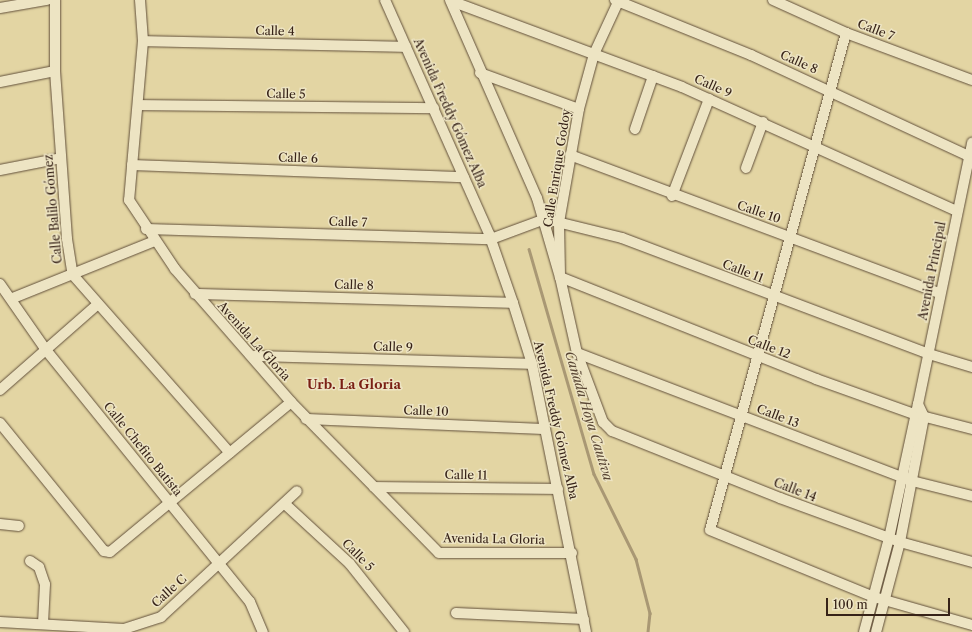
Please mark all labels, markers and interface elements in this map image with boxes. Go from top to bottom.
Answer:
street label: Calle 7 [855,16,897,44]
street label: Calle 4 [255,23,295,39]
street label: Avenida Freddy Gómez Alba [410,36,490,190]
street label: Calle 8 [778,47,820,77]
street label: Calle 9 [692,71,734,101]
street label: Calle 5 [266,86,306,102]
street label: Calle Enrique Godoy [541,108,573,228]
street label: Calle 6 [278,150,318,166]
street label: Calle Balilo Gómez [41,154,65,264]
street label: Calle 10 [735,198,783,226]
street label: Calle 7 [328,214,368,230]
street label: Avenida Principal [915,220,949,322]
street label: Calle 11 [720,257,766,285]
street label: Calle 8 [334,277,374,293]
street label: Avenida La Gloria [215,298,293,384]
street label: Calle 12 [746,332,792,362]
street label: Calle 9 [373,339,413,355]
street label: Avenida Freddy Gómez Alba [531,339,581,501]
water label: Cañada Hoya Cautiva [562,349,616,483]
district label: Urb. La Gloria [307,376,401,392]
street label: Calle Chefito Batista [101,399,185,499]
street label: Calle 13 [755,401,801,431]
street label: Calle 10 [403,403,449,419]
street label: Calle 11 [445,467,487,483]
street label: Calle 14 [772,475,818,505]
street label: Avenida La Gloria [443,531,545,547]
street label: Calle 5 [339,536,377,574]
street label: Calle C [149,572,189,610]
scale bar [828,590,952,616]
text: 100 m [833,597,868,612]

